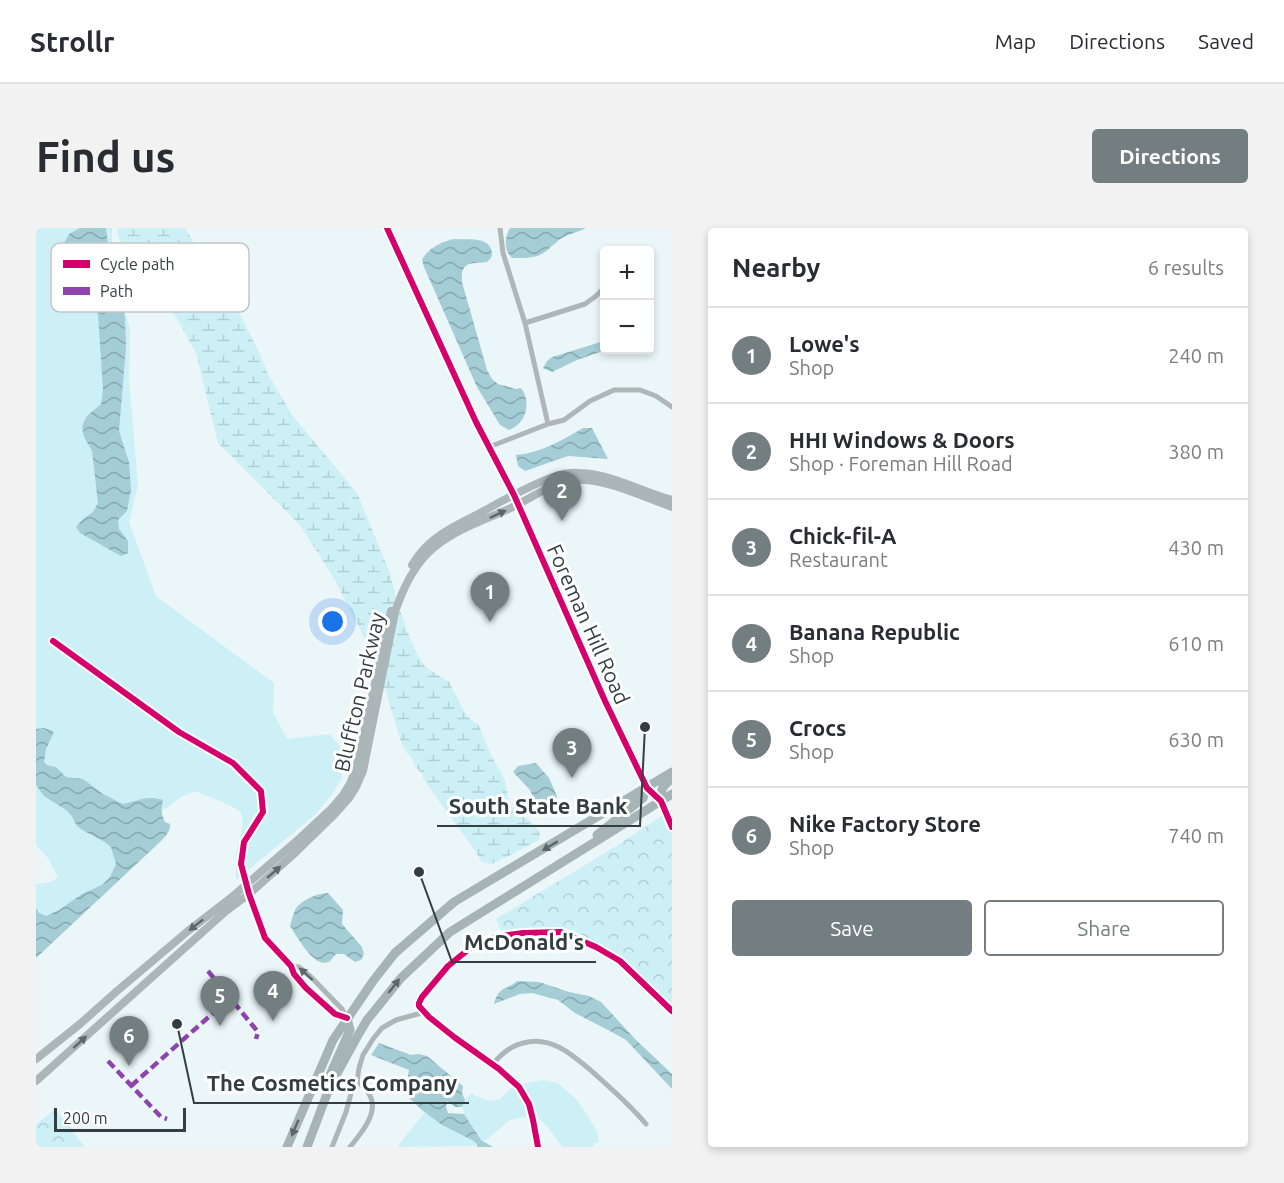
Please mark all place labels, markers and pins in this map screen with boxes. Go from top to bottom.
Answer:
pin: 2 [542,472,582,521]
pin: 1 [470,572,510,622]
pin: 3 [552,728,592,778]
callout: South State Bank [437,786,640,826]
callout: McDonald's [452,922,596,962]
pin: 4 [254,972,292,1021]
pin: 5 [200,976,240,1026]
pin: 6 [110,1016,148,1066]
callout: The Cosmetics Company [194,1063,469,1103]

